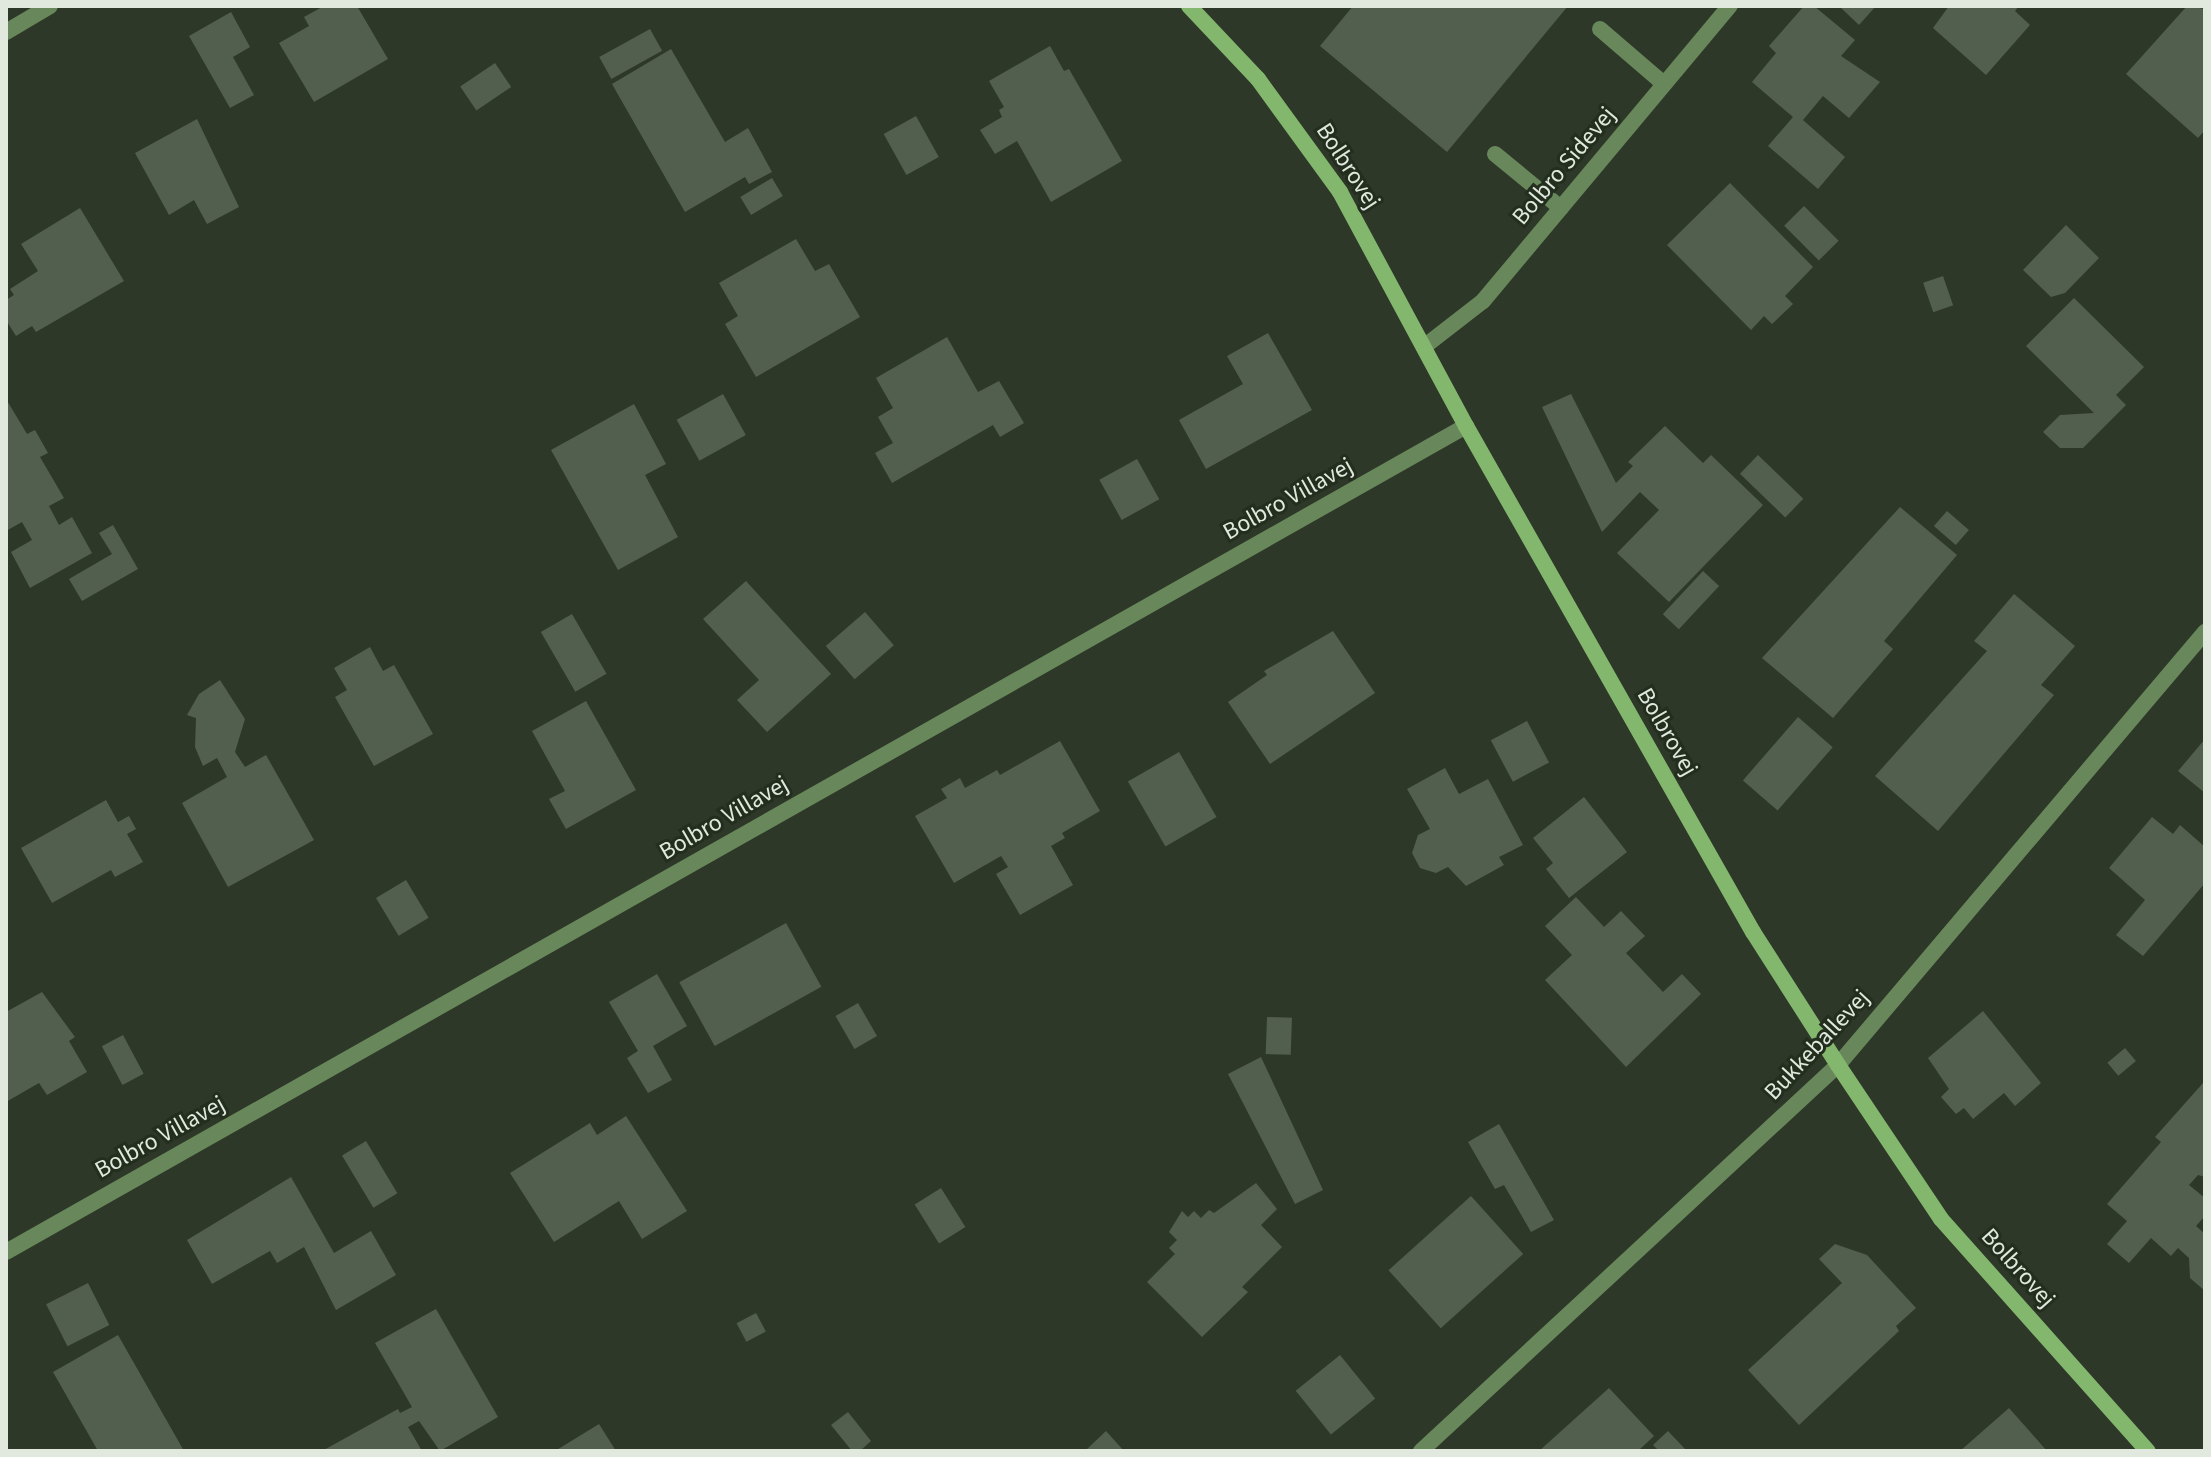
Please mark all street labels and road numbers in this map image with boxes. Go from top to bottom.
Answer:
street label: Bolbro Sidevej [1506,101,1622,231]
street label: Bolbrovej [1310,118,1386,214]
street label: Bolbro Villavej [1218,452,1358,546]
street label: Bolbrovej [1630,683,1704,781]
street label: Bolbro Villavej [654,770,794,866]
street label: Bukkeballevej [1759,984,1875,1106]
street label: Bolbro Villavej [90,1090,230,1184]
street label: Bolbrovej [1975,1223,2061,1313]

